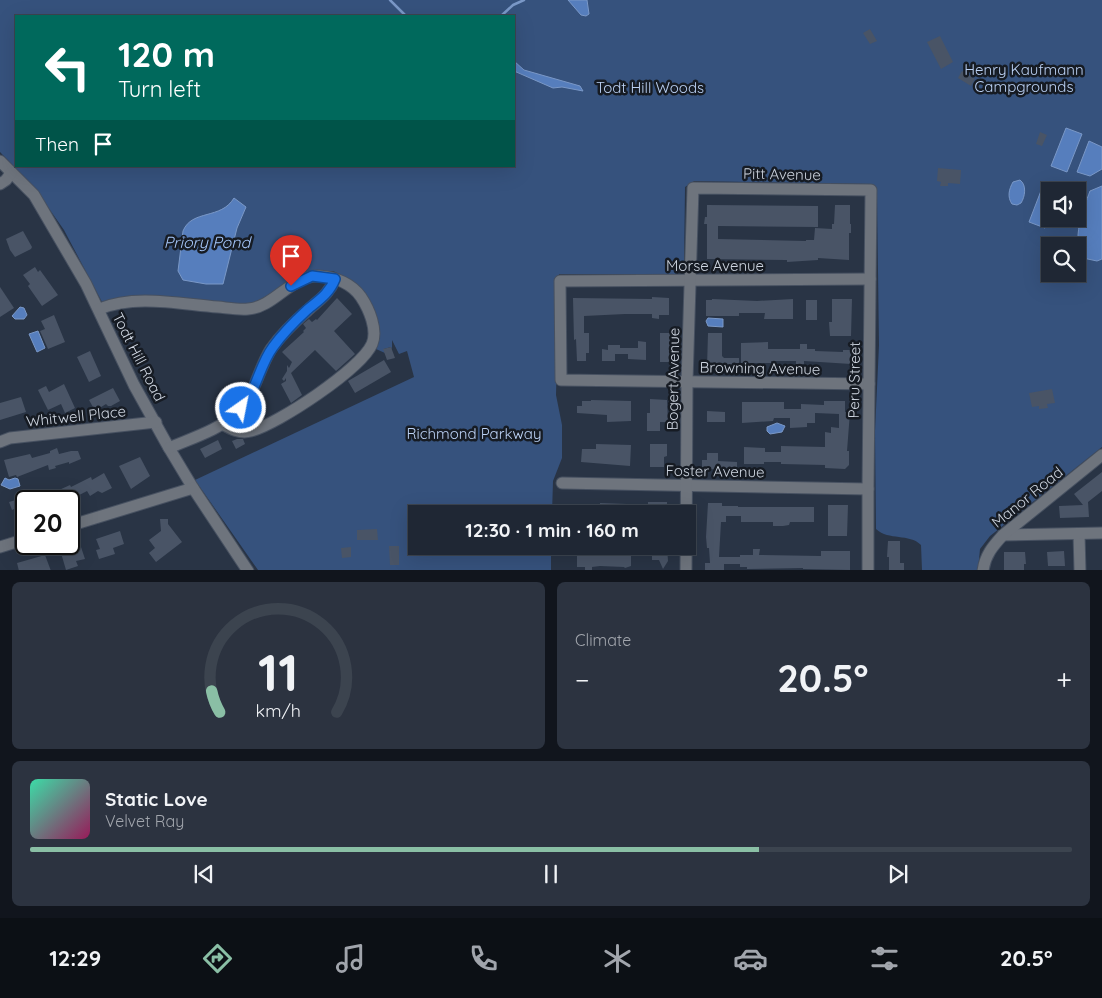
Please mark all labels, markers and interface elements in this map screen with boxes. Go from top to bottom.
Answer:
text: 120 m [118,32,215,76]
icon: left [35,35,100,100]
park label: Henry Kaufmann Campgrounds [964,60,1084,96]
text: Turn left [118,75,201,103]
park label: Todt Hill Woods [596,78,704,97]
icon: arrive [89,130,117,158]
text: Then [35,132,79,156]
street label: Pitt Avenue [743,164,821,184]
map controls [1041,182,1086,282]
button: sound [1041,182,1086,227]
water label: Priory Pond [164,232,252,252]
pin [270,235,312,286]
button: search [1041,237,1086,282]
icon: arrive [277,242,305,270]
street label: Morse Avenue [666,256,764,275]
street label: Todt Hill Road [109,310,169,404]
street label: Bogert Avenue [663,328,683,430]
street label: Peru Street [844,342,864,418]
street label: Browning Avenue [699,357,821,379]
position arrow [214,381,266,433]
street label: Whitwell Place [25,401,127,431]
park label: Richmond Parkway [407,424,541,443]
street label: Foster Avenue [665,461,765,481]
street label: Manor Road [987,462,1067,532]
speed limit sign: 20 [15,490,80,555]
text: 12:30 · 1 min · 160 m [465,518,639,542]
text: Climate [575,630,631,650]
text: 11 [258,639,299,704]
text: 20.5° [777,654,869,702]
text: − [575,662,590,697]
text: + [1056,662,1072,697]
text: km/h [256,699,301,721]
text: Static Love [105,787,208,811]
text: Velvet Ray [105,811,184,831]
icon: previous [190,860,218,888]
icon: pause [537,860,565,888]
icon: next [884,860,912,888]
icon: directions [200,941,235,976]
icon: music [333,941,368,976]
icon: phone [466,941,501,976]
icon: climate [600,941,635,976]
icon: car [733,941,768,976]
icon: filters [867,941,902,976]
text: 12:29 [49,944,101,972]
text: 20.5° [1000,944,1053,972]

